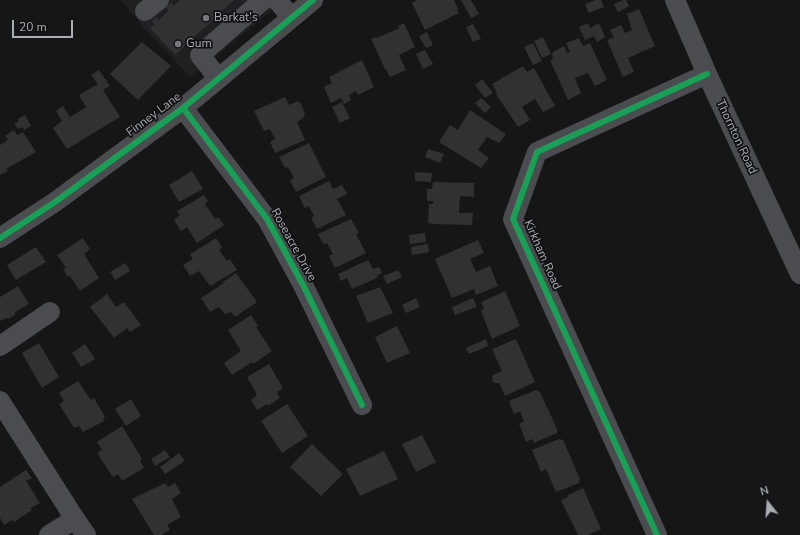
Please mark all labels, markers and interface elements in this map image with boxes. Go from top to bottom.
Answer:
place label: Barkat's [214,11,258,25]
scale bar [14,12,75,38]
marker: Barkat's [201,13,211,23]
text: 20 m [19,19,47,35]
place label: Gum [186,37,212,51]
marker: Gum [173,39,183,49]
street label: Finney Lane [124,90,184,140]
street label: Thornton Road [712,97,760,177]
street label: Roseacre Drive [267,206,319,284]
street label: Kirkham Road [520,218,564,292]
north arrow [748,483,788,523]
text: N [758,483,770,499]

